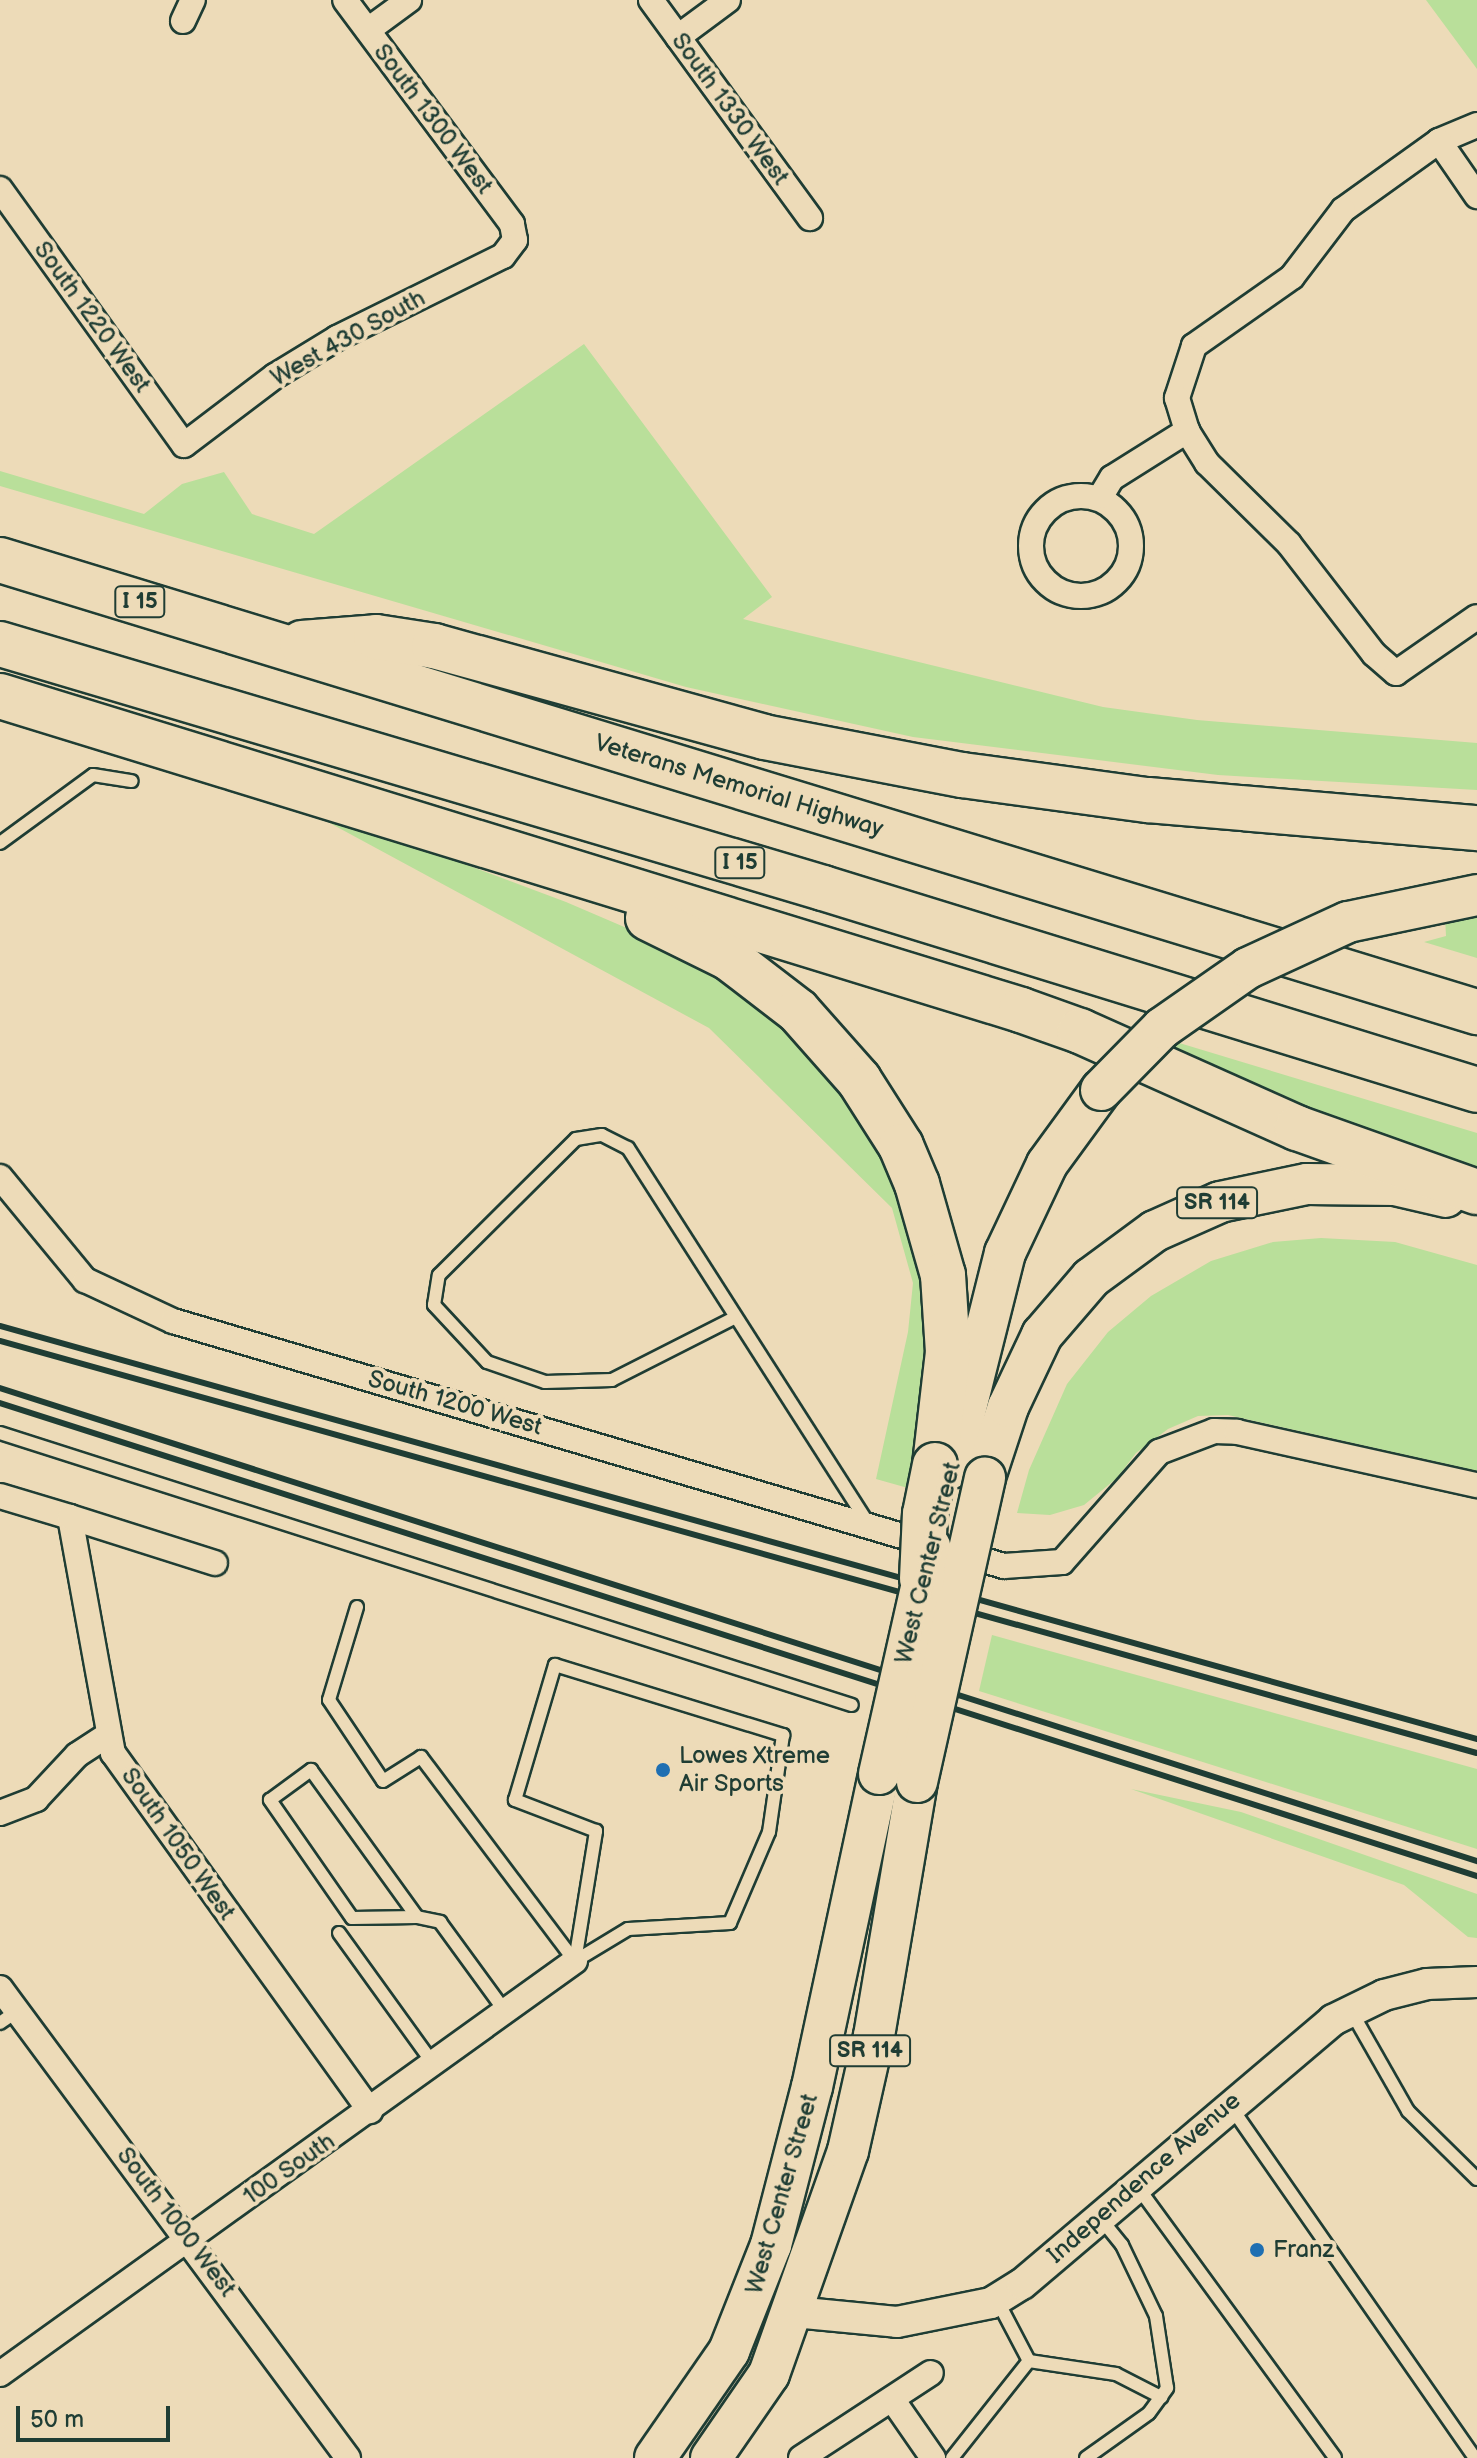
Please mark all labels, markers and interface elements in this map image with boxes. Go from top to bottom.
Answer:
street label: South 1330 West [665,27,795,191]
street label: South 1300 West [367,38,499,200]
street label: South 1220 West [27,235,157,399]
street label: West 430 South [266,284,430,392]
road number: I 15 [114,584,166,620]
street label: Veterans Memorial Highway [591,728,887,844]
road number: I 15 [714,845,766,881]
road number: SR 114 [1175,1185,1259,1221]
street label: South 1200 West [364,1364,546,1442]
street label: West Center Street [889,1459,967,1667]
place label: Lowes Xtreme Air Sports [679,1742,832,1798]
marker: Lowes Xtreme Air Sports [654,1761,672,1779]
street label: South 1050 West [115,1762,241,1926]
road number: SR 114 [828,2033,912,2069]
street label: Independence Avenue [1042,2086,1246,2270]
street label: West Center Street [740,2090,824,2298]
street label: 100 South [237,2127,341,2211]
street label: South 1000 West [110,2141,242,2303]
place label: Franz [1273,2236,1334,2264]
marker: Franz [1248,2241,1266,2259]
scale bar [20,2390,174,2440]
text: 50 m [30,2405,84,2434]

